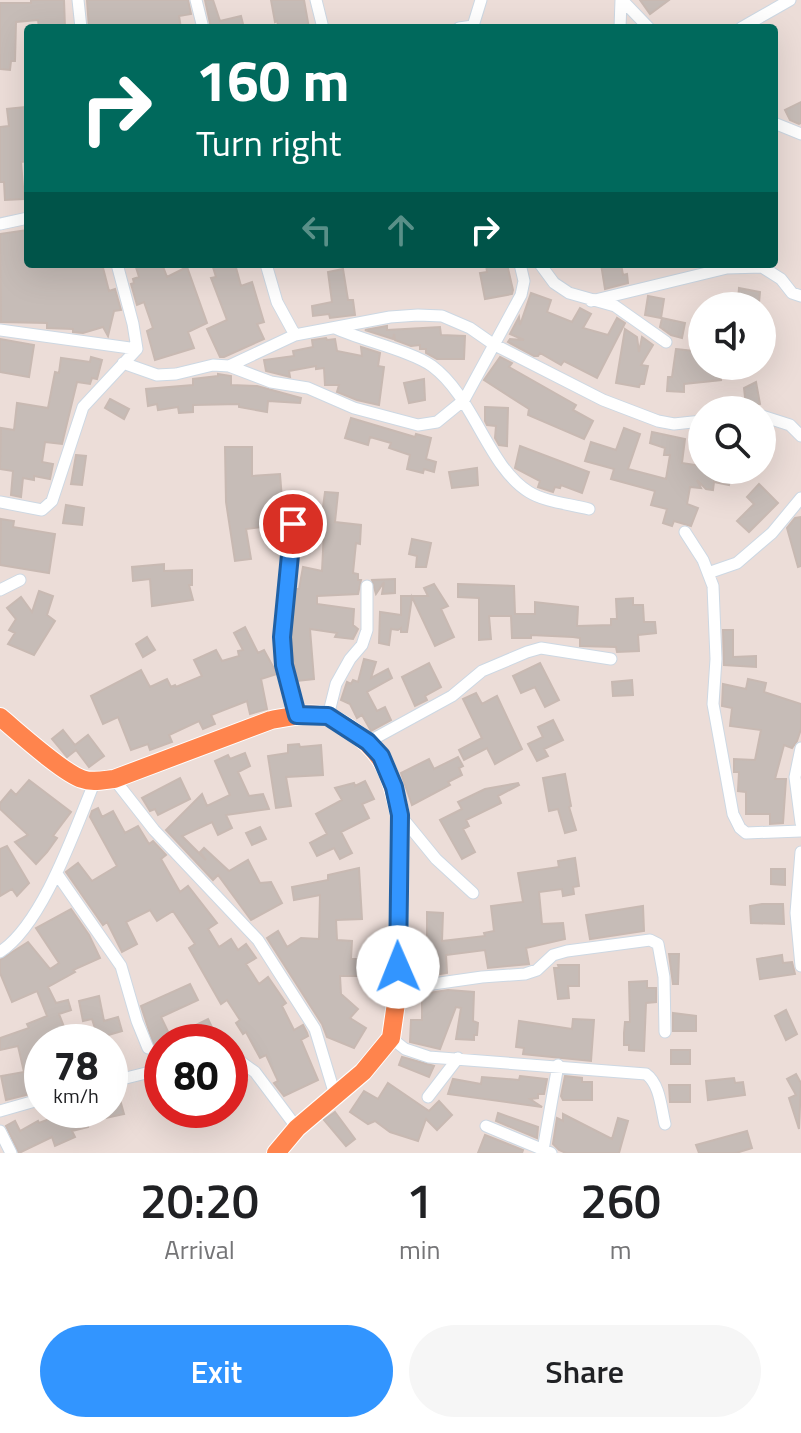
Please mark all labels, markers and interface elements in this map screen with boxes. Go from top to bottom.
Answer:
text: 160 m [196,38,349,123]
icon: right [64,56,168,160]
text: Turn right [196,115,341,170]
icon: left [295,208,339,252]
icon: ahead [379,208,423,252]
icon: right [463,208,507,252]
map controls [688,292,776,484]
button: sound [688,292,776,380]
button: search [688,396,776,484]
pin [259,490,327,558]
icon: arrive [271,502,315,546]
position arrow [356,925,440,1009]
speed limit sign: 80 [144,1024,248,1128]
text: 78 [54,1035,98,1096]
text: km/h [53,1080,99,1111]
text: 20:20 [140,1164,259,1237]
text: 1 [406,1164,433,1237]
text: 260 [580,1164,661,1237]
text: Arrival [164,1230,235,1269]
text: min [399,1230,440,1269]
text: m [610,1230,632,1269]
button: Exit [40,1325,393,1417]
button: Share [409,1325,761,1417]

